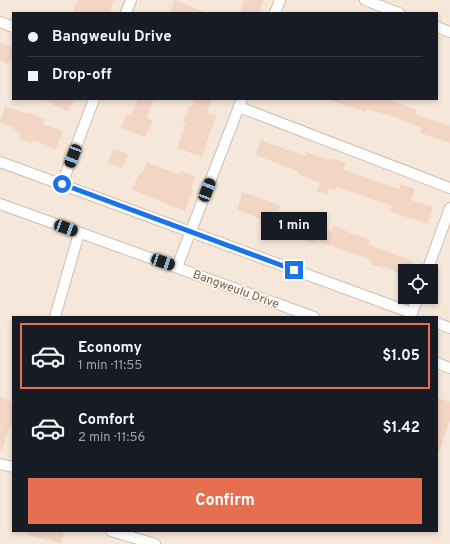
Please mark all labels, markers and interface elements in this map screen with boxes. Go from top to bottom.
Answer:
text: Bangweulu Drive [52,28,172,47]
text: Drop-off [52,66,112,85]
car [63,143,83,169]
route start [53,175,71,193]
car [197,177,217,203]
callout: 1 min [261,212,327,240]
car [53,218,79,238]
text: 1 min [278,218,310,234]
car [150,252,176,272]
route end [285,261,303,279]
map controls [398,264,438,304]
button: locate [398,264,438,304]
street label: Bangweulu Drive [190,267,281,313]
icon: car [30,338,66,374]
text: Economy [78,339,142,358]
text: $1.05 [382,347,420,366]
text: 1 min · 11:55 [78,358,142,374]
icon: car [30,410,66,446]
text: Comfort [78,411,135,430]
text: $1.42 [382,419,420,438]
text: 2 min · 11:56 [78,430,145,446]
button: Confirm [28,478,422,524]

